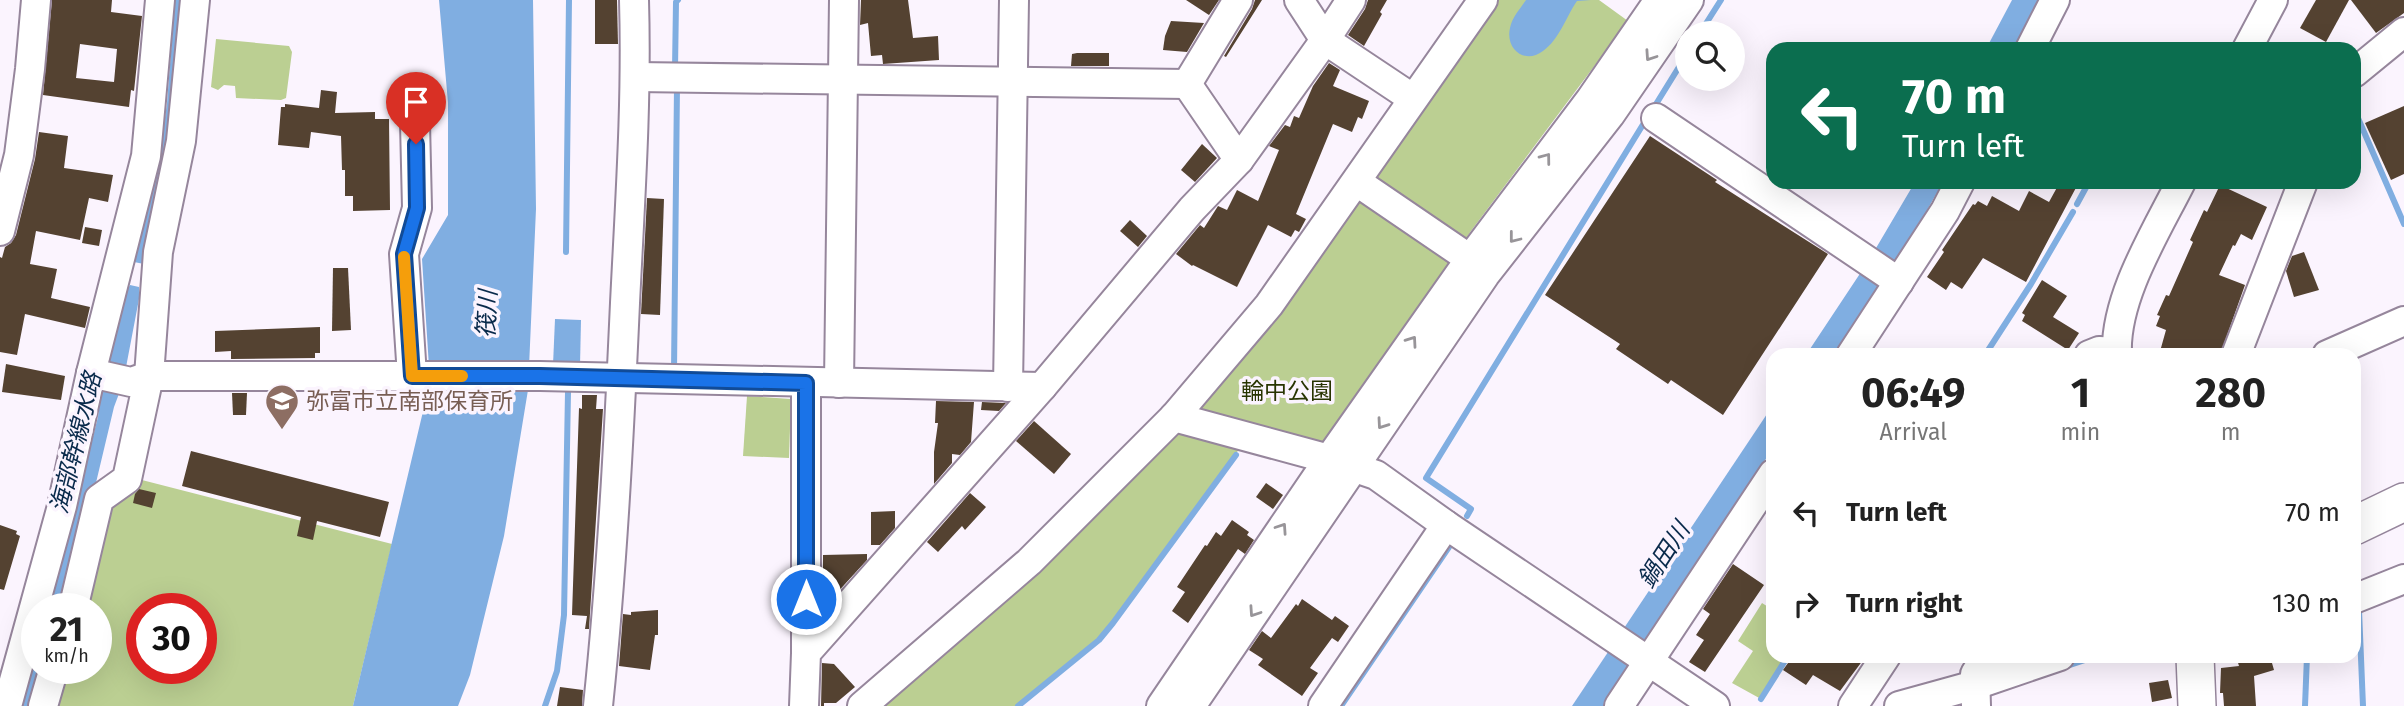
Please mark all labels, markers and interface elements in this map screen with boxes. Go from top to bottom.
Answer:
map controls [1675,21,1745,91]
button: search [1675,21,1745,91]
one-way arrow [1646,48,1659,61]
text: 70 m [1902,67,2006,126]
icon: left [1787,70,1878,161]
pin [386,72,446,144]
icon: arrive [397,83,435,121]
text: Turn left [1902,127,2024,165]
one-way arrow [1538,153,1551,166]
one-way arrow [1510,231,1523,243]
water label: 筏川 [472,286,502,339]
one-way arrow [1404,336,1416,349]
water label: 海部幹線水路 [45,368,107,516]
text: 06:49 [1861,368,1966,418]
text: 1 [2071,368,2090,418]
text: 280 [2195,368,2266,418]
park label: 輪中公園 [1241,377,1333,405]
school or university icon: 弥富市立南部保育所 [263,382,301,431]
place label: 弥富市立南部保育所 [306,387,513,415]
one-way arrow [1378,416,1390,429]
text: Arrival [1880,418,1947,446]
text: min [2061,418,2100,446]
text: m [2221,418,2240,446]
icon: left [1787,494,1825,532]
text: Turn left [1846,497,1947,528]
text: 70 m [2285,497,2340,528]
water label: 鍋田川 [1633,515,1697,593]
one-way arrow [1274,523,1286,536]
position arrow [769,562,843,636]
icon: right [1787,585,1825,623]
text: Turn right [1846,588,1963,619]
text: 130 m [2272,588,2340,619]
speed limit sign: 30 [126,593,217,684]
one-way arrow [1250,604,1263,617]
text: 21 [50,608,83,650]
text: km/h [44,645,89,667]

